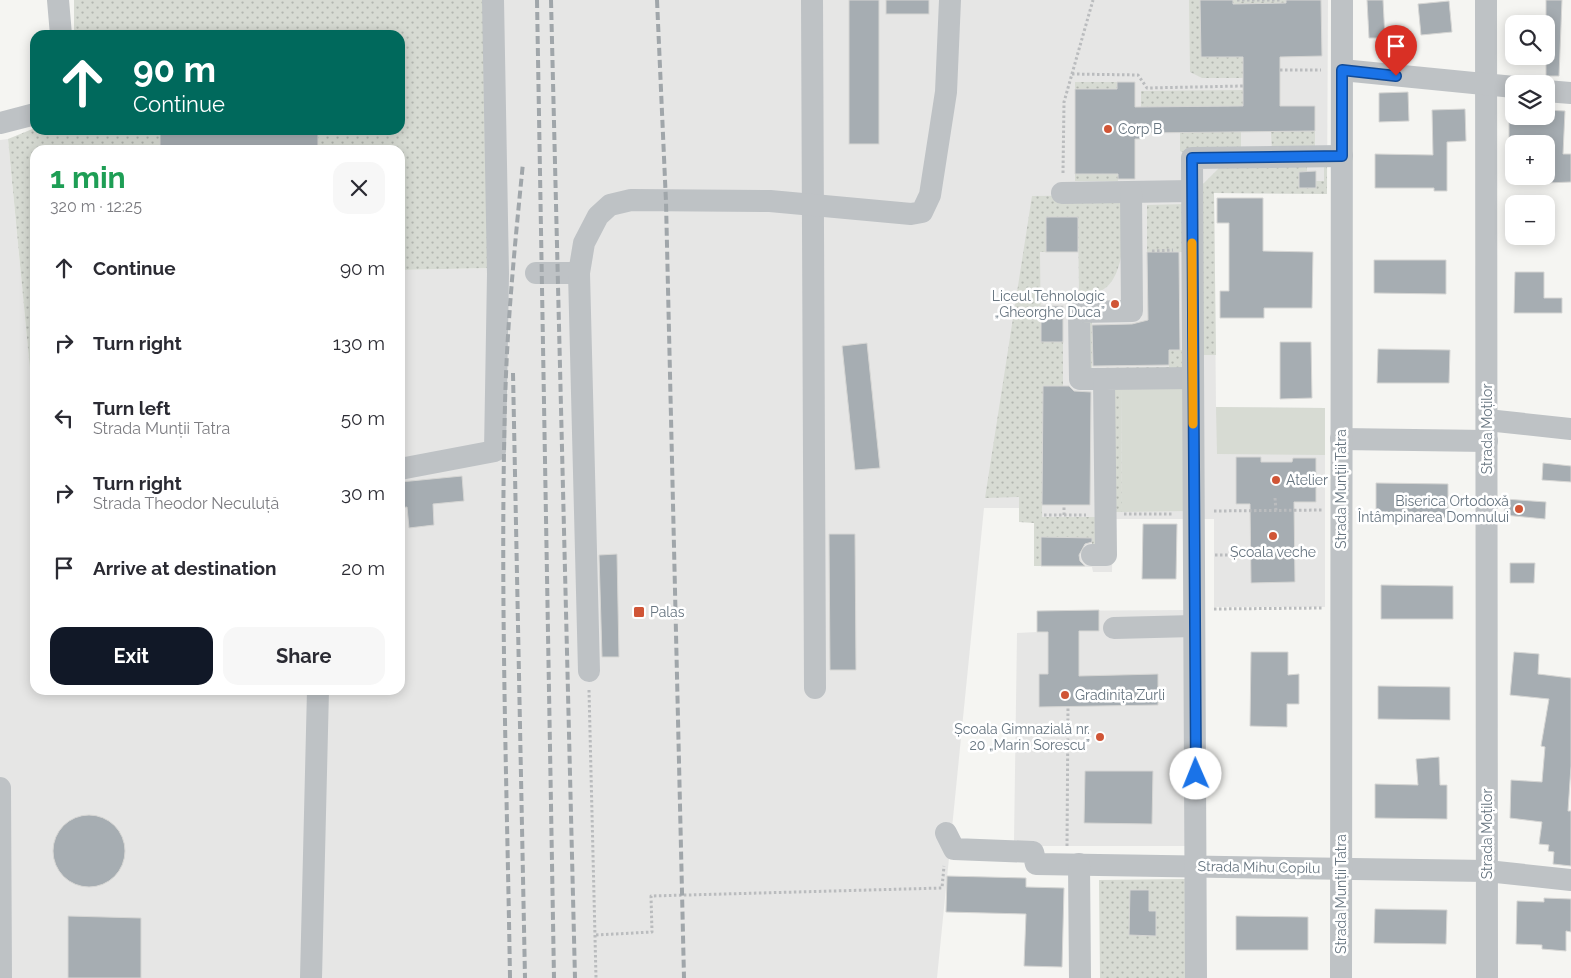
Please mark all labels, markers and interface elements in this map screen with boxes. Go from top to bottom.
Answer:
map controls [1505,15,1555,245]
button: search [1505,15,1555,65]
pin [1375,25,1417,76]
icon: arrive [1382,32,1410,60]
text: 90 m [133,49,216,90]
icon: ahead [50,50,115,115]
button: layers [1505,75,1555,125]
text: Continue [133,91,225,117]
place label: Corp B [1118,121,1162,137]
marker: Corp B [1102,123,1114,135]
button: + [1505,135,1555,185]
text: 1 min [50,160,126,195]
button: close [333,162,385,214]
button: − [1505,195,1555,245]
text: 320 m · 12:25 [50,197,142,216]
icon: ahead [50,254,78,282]
text: Continue [93,257,176,279]
text: 90 m [340,257,385,279]
place label: Liceul Tehnologic „Gheorghe Duca” [992,288,1105,320]
marker: Liceul Tehnologic „Gheorghe Duca” [1109,298,1121,310]
icon: right [50,329,78,357]
text: Turn right [93,332,182,354]
text: 130 m [333,332,385,354]
street label: Strada Moților [1479,384,1495,474]
text: Turn left [93,397,170,419]
icon: left [50,404,78,432]
text: 50 m [341,407,385,429]
text: Strada Munții Tatra [93,419,230,438]
street label: Strada Munții Tatra [1333,429,1349,549]
text: Turn right [93,472,182,494]
place label: Atelier [1286,472,1328,488]
marker: Atelier [1270,474,1282,486]
icon: right [50,479,78,507]
text: 30 m [341,482,385,504]
place label: Biserica Ortodoxă Întâmpinarea Domnului [1358,493,1509,525]
text: Strada Theodor Neculuță [93,494,279,513]
marker: Biserica Ortodoxă Întâmpinarea Domnului [1513,503,1525,515]
marker: Școala veche [1267,530,1279,542]
place label: Școala veche [1230,544,1316,560]
icon: arrive [50,554,78,582]
text: Arrive at destination [93,557,277,579]
text: 20 m [341,557,385,579]
place label: Palas [650,604,685,620]
marker: Palas [632,605,646,619]
button: Exit [50,627,213,685]
button: Share [223,627,385,685]
place label: Gradinița Zurli [1075,687,1165,703]
marker: Gradinița Zurli [1059,689,1071,701]
place label: Școala Gimnazială nr. 20 „Marin Sorescu” [954,721,1090,753]
marker: Școala Gimnazială nr. 20 „Marin Sorescu” [1094,731,1106,743]
position arrow [1169,747,1221,799]
street label: Strada Moților [1479,789,1495,879]
street label: Strada Munții Tatra [1333,834,1349,954]
street label: Strada Mihu Copilu [1198,858,1320,876]

